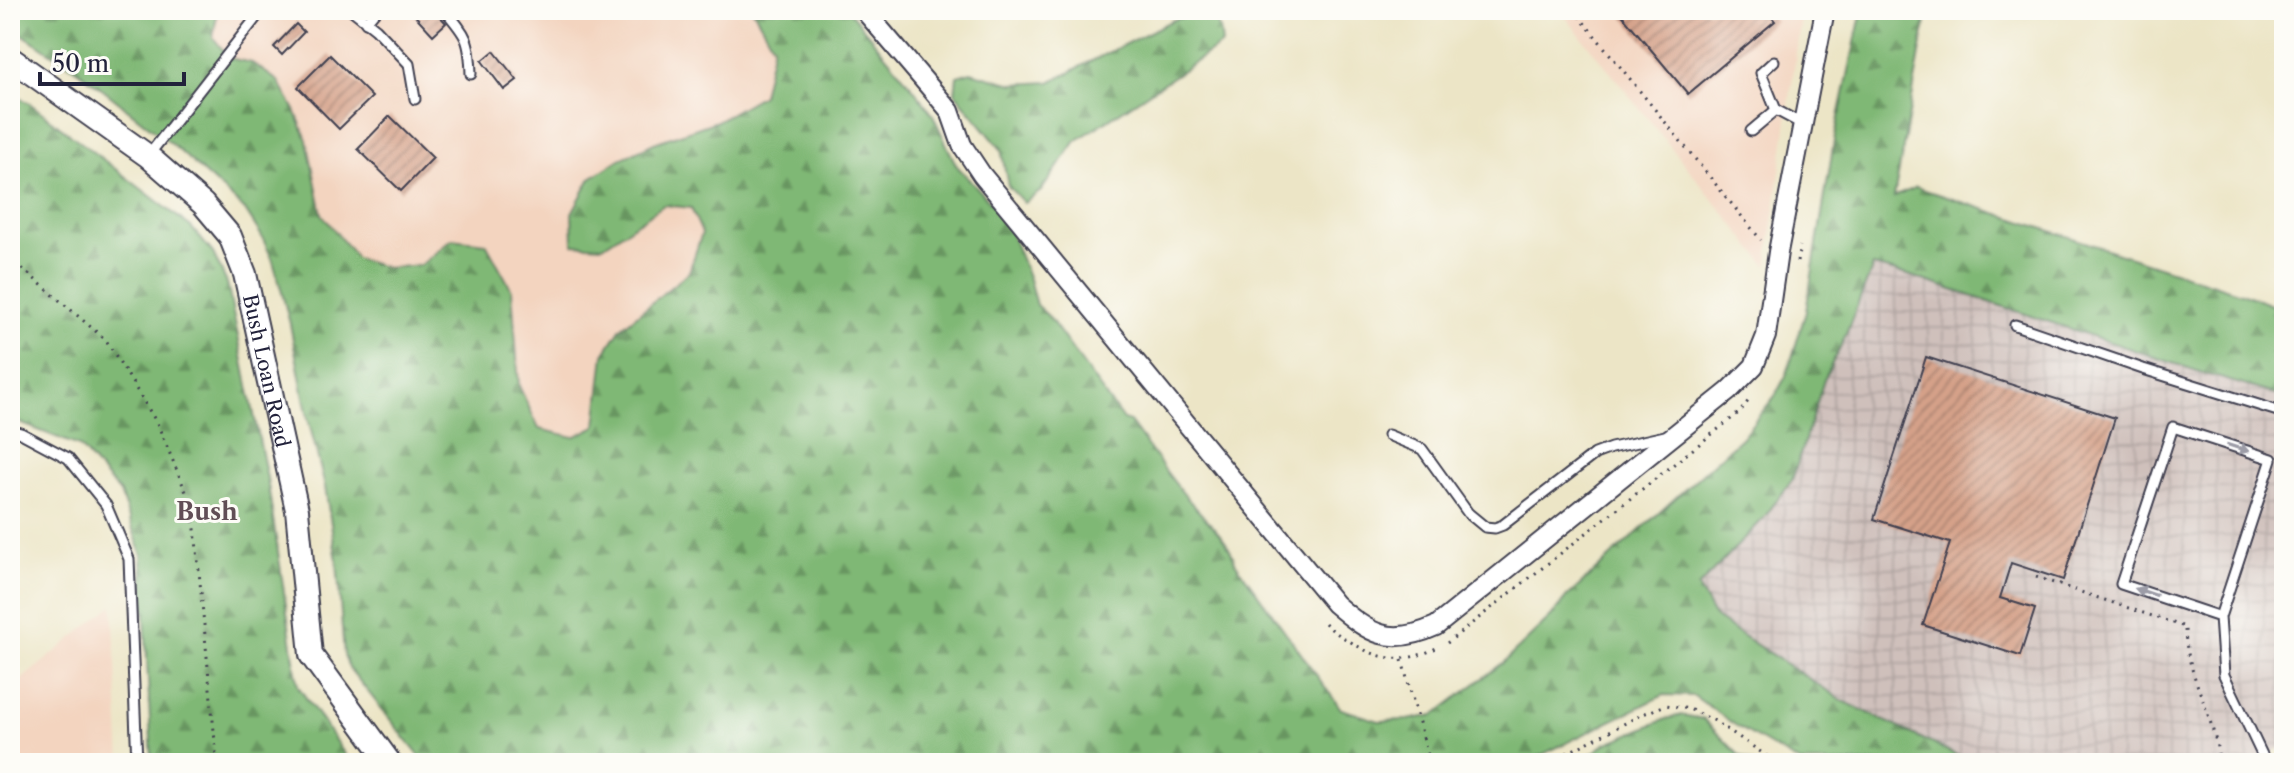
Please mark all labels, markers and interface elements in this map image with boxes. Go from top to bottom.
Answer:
scale bar [40,36,184,86]
text: 50 m [52,49,109,78]
street label: Bush Loan Road [238,292,295,450]
one-way arrow [2226,443,2250,455]
district label: Bush [176,497,238,526]
one-way arrow [2134,586,2158,598]

